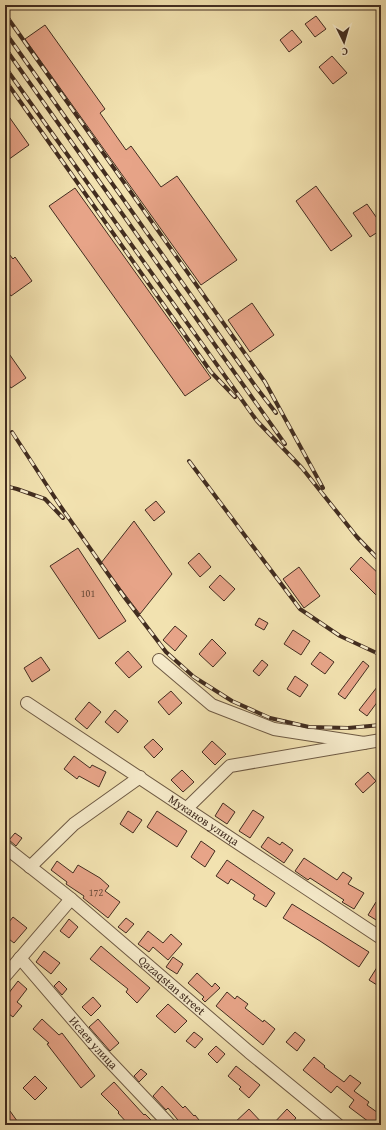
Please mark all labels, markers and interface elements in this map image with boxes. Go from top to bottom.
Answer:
north arrow [324,22,364,62]
text: С [341,44,349,60]
house number: 101 [81,586,95,601]
street label: Муканов улица [165,790,243,850]
house number: 172 [89,885,103,900]
street label: Qazaqstan street [135,952,210,1019]
street label: Исаев улица [65,1012,122,1073]

